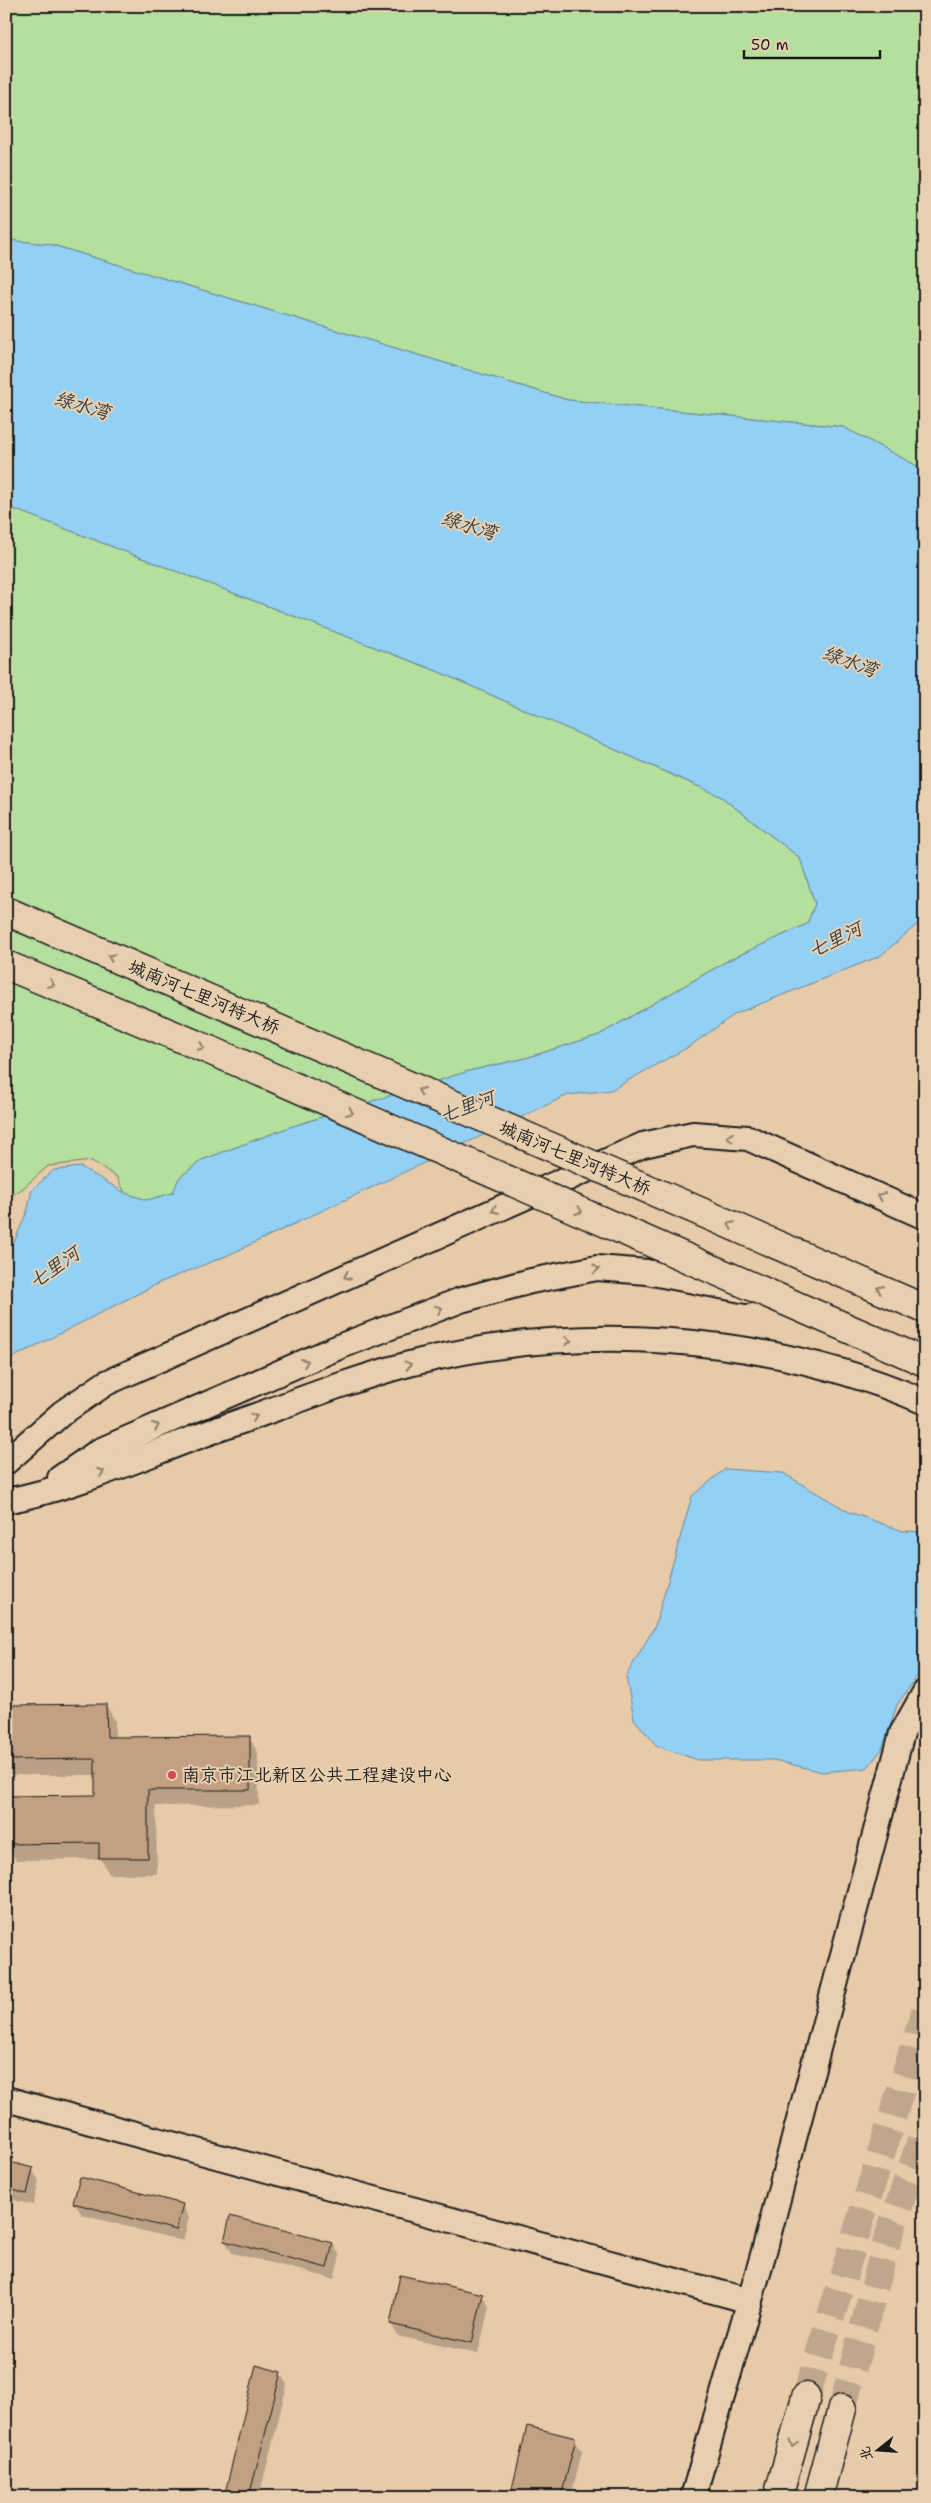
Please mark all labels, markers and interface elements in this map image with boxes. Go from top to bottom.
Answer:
scale bar [744,28,880,60]
text: 50 m [751,35,789,55]
water label: 绿水湾 [51,386,116,426]
water label: 绿水湾 [438,505,503,547]
water label: 绿水湾 [819,640,884,684]
water label: 七里河 [804,914,869,963]
one-way arrow [107,953,116,964]
street label: 城南河七里河特大桥 [125,954,283,1040]
one-way arrow [46,977,55,988]
one-way arrow [196,1040,205,1051]
water label: 七里河 [436,1084,501,1128]
one-way arrow [417,1087,426,1098]
one-way arrow [345,1105,354,1116]
street label: 城南河七里河特大桥 [496,1115,654,1201]
one-way arrow [726,1131,734,1142]
one-way arrow [877,1193,886,1203]
one-way arrow [491,1203,500,1214]
one-way arrow [574,1205,583,1216]
one-way arrow [727,1220,736,1231]
water label: 七里河 [24,1239,87,1294]
one-way arrow [592,1264,600,1275]
one-way arrow [343,1269,352,1280]
one-way arrow [876,1285,885,1296]
one-way arrow [434,1304,443,1315]
one-way arrow [565,1336,573,1347]
one-way arrow [300,1357,309,1368]
one-way arrow [403,1360,412,1371]
one-way arrow [249,1413,258,1423]
one-way arrow [151,1422,160,1433]
one-way arrow [96,1468,105,1478]
place label: 南京市江北新区公共工程建设中心 [182,1763,452,1787]
marker: 南京市江北新区公共工程建设中心 [166,1769,178,1781]
north arrow [854,2426,904,2476]
one-way arrow [788,2439,798,2447]
text: 北 [855,2444,876,2463]

